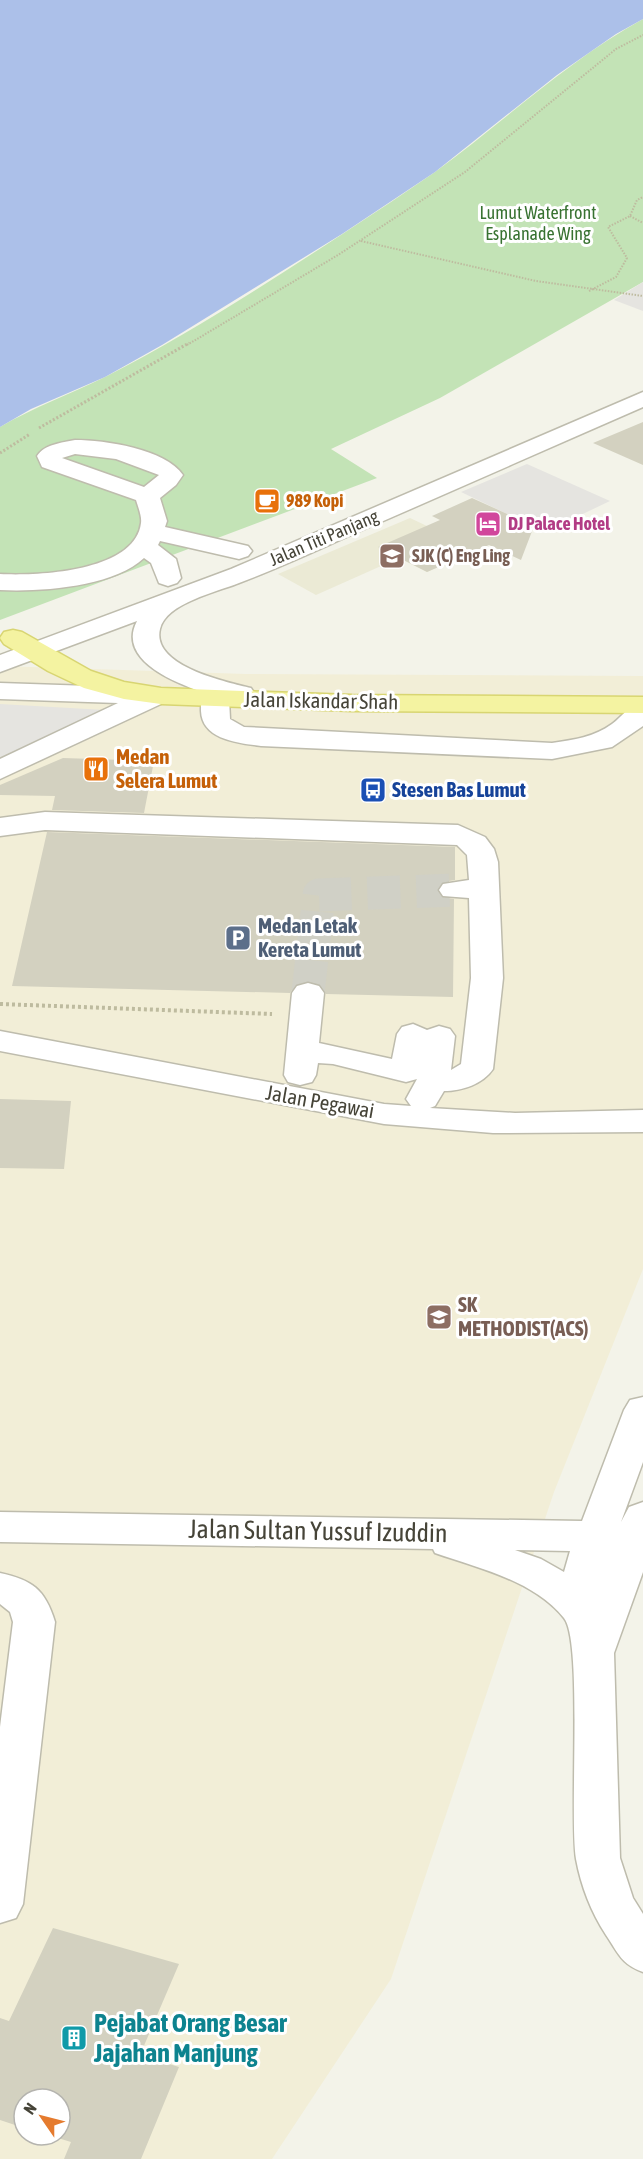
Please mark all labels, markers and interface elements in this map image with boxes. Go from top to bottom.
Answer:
park label: Lumut Waterfront Esplanade Wing [480,202,596,244]
cafe icon: 989 Kopi [252,486,282,516]
place label: 989 Kopi [286,490,343,511]
street label: Jalan Titi Panjang [266,505,382,570]
hotel icon: DJ Palace Hotel [473,509,503,539]
place label: DJ Palace Hotel [508,513,610,534]
school or university icon: SJK (C) Eng Ling [377,541,407,571]
place label: SJK (C) Eng Ling [412,545,510,566]
street label: Jalan Iskandar Shah [244,687,399,713]
place label: Medan Selera Lumut [116,744,217,792]
restaurant icon: Medan Selera Lumut [81,754,111,784]
bus stop icon: Stesen Bas Lumut [358,775,388,805]
place label: Stesen Bas Lumut [392,777,526,801]
place label: Medan Letak Kereta Lumut [258,913,361,961]
parking icon: Medan Letak Kereta Lumut [223,923,253,953]
street label: Jalan Pegawai [264,1080,376,1122]
place label: SK METHODIST(ACS) [458,1292,589,1340]
school or university icon: SK METHODIST(ACS) [424,1302,454,1332]
street label: Jalan Sultan Yussuf Izuddin [188,1514,448,1548]
place label: Pejabat Orang Besar Jajahan Manjung [93,2008,288,2068]
building icon: Pejabat Orang Besar Jajahan Manjung [59,2023,89,2053]
north arrow [12,2087,72,2147]
text: N [20,2099,40,2117]

